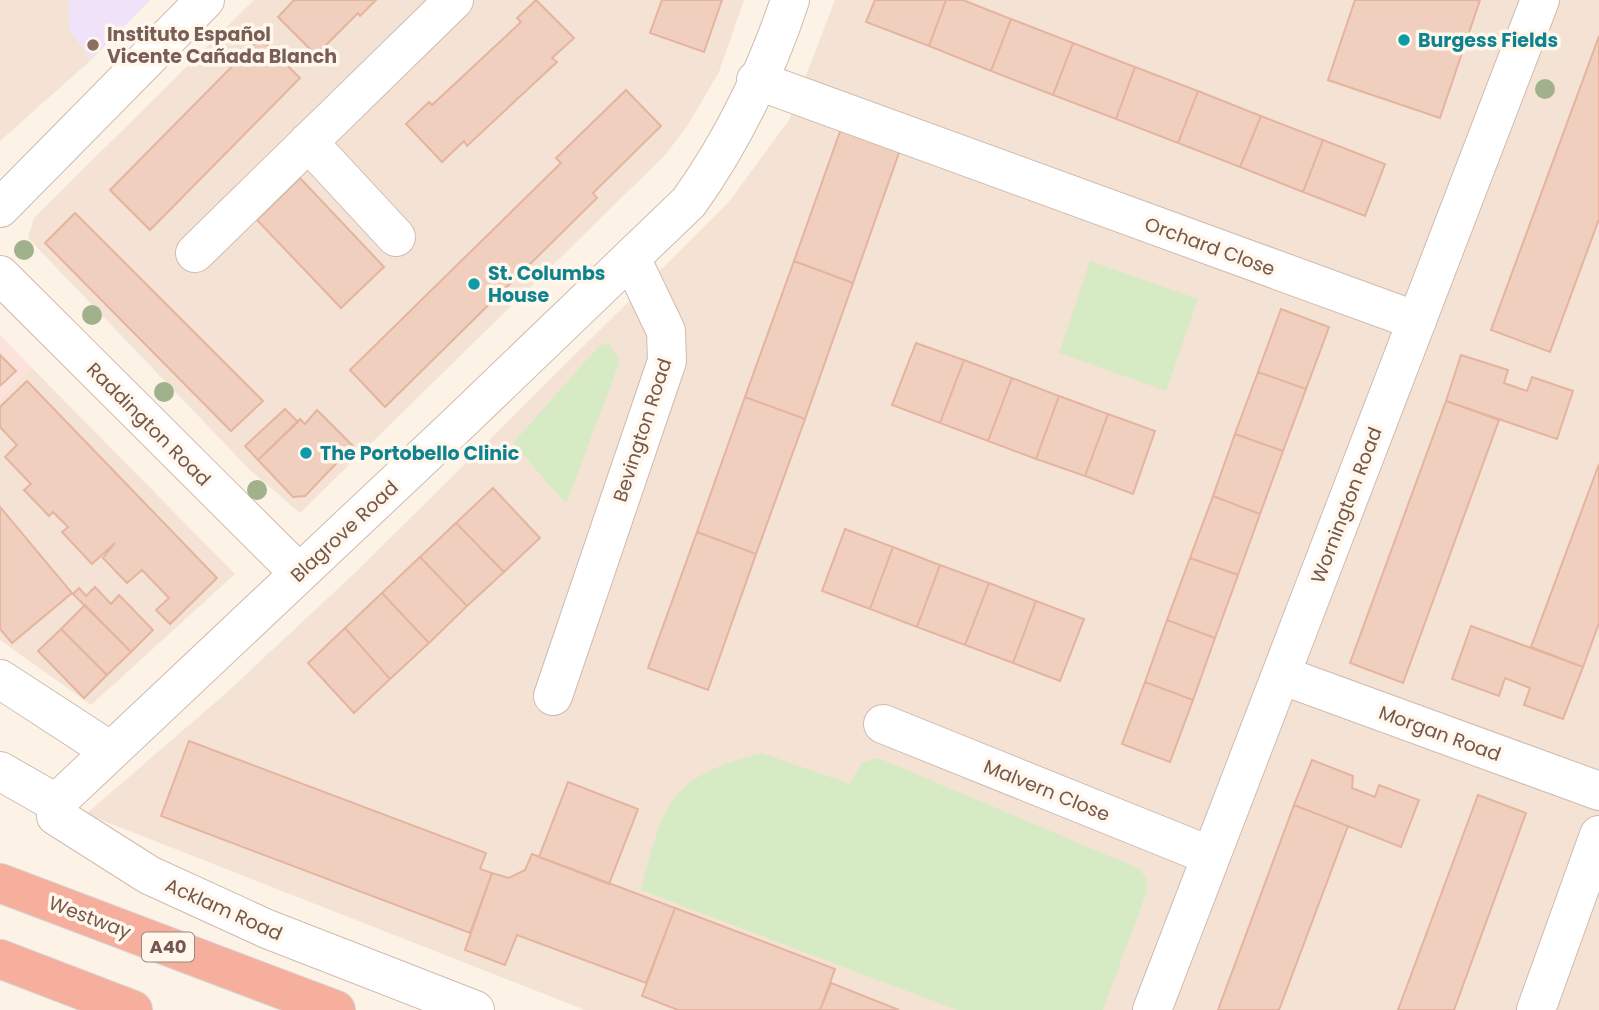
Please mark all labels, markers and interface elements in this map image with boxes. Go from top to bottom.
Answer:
place label: Instituto Español Vicente Cañada Blanch [107,21,337,70]
place label: Burgess Fields [1418,27,1558,54]
marker: Burgess Fields [1396,32,1412,48]
marker: Instituto Español Vicente Cañada Blanch [85,37,101,53]
street label: Orchard Close [1141,210,1279,283]
place label: St. Columbs House [488,260,605,309]
marker: St. Columbs House [466,276,482,292]
street label: Bevington Road [607,355,678,505]
street label: Raddington Road [81,356,217,492]
street label: Wornington Road [1304,423,1389,587]
place label: The Portobello Clinic [320,440,519,467]
marker: The Portobello Clinic [298,445,314,461]
street label: Blagrove Road [285,474,404,588]
street label: Morgan Road [1375,699,1505,768]
street label: Malvern Close [980,753,1114,828]
street label: Acklam Road [161,872,287,947]
street label: Westway [45,889,135,946]
road number: A40 [142,932,194,962]

